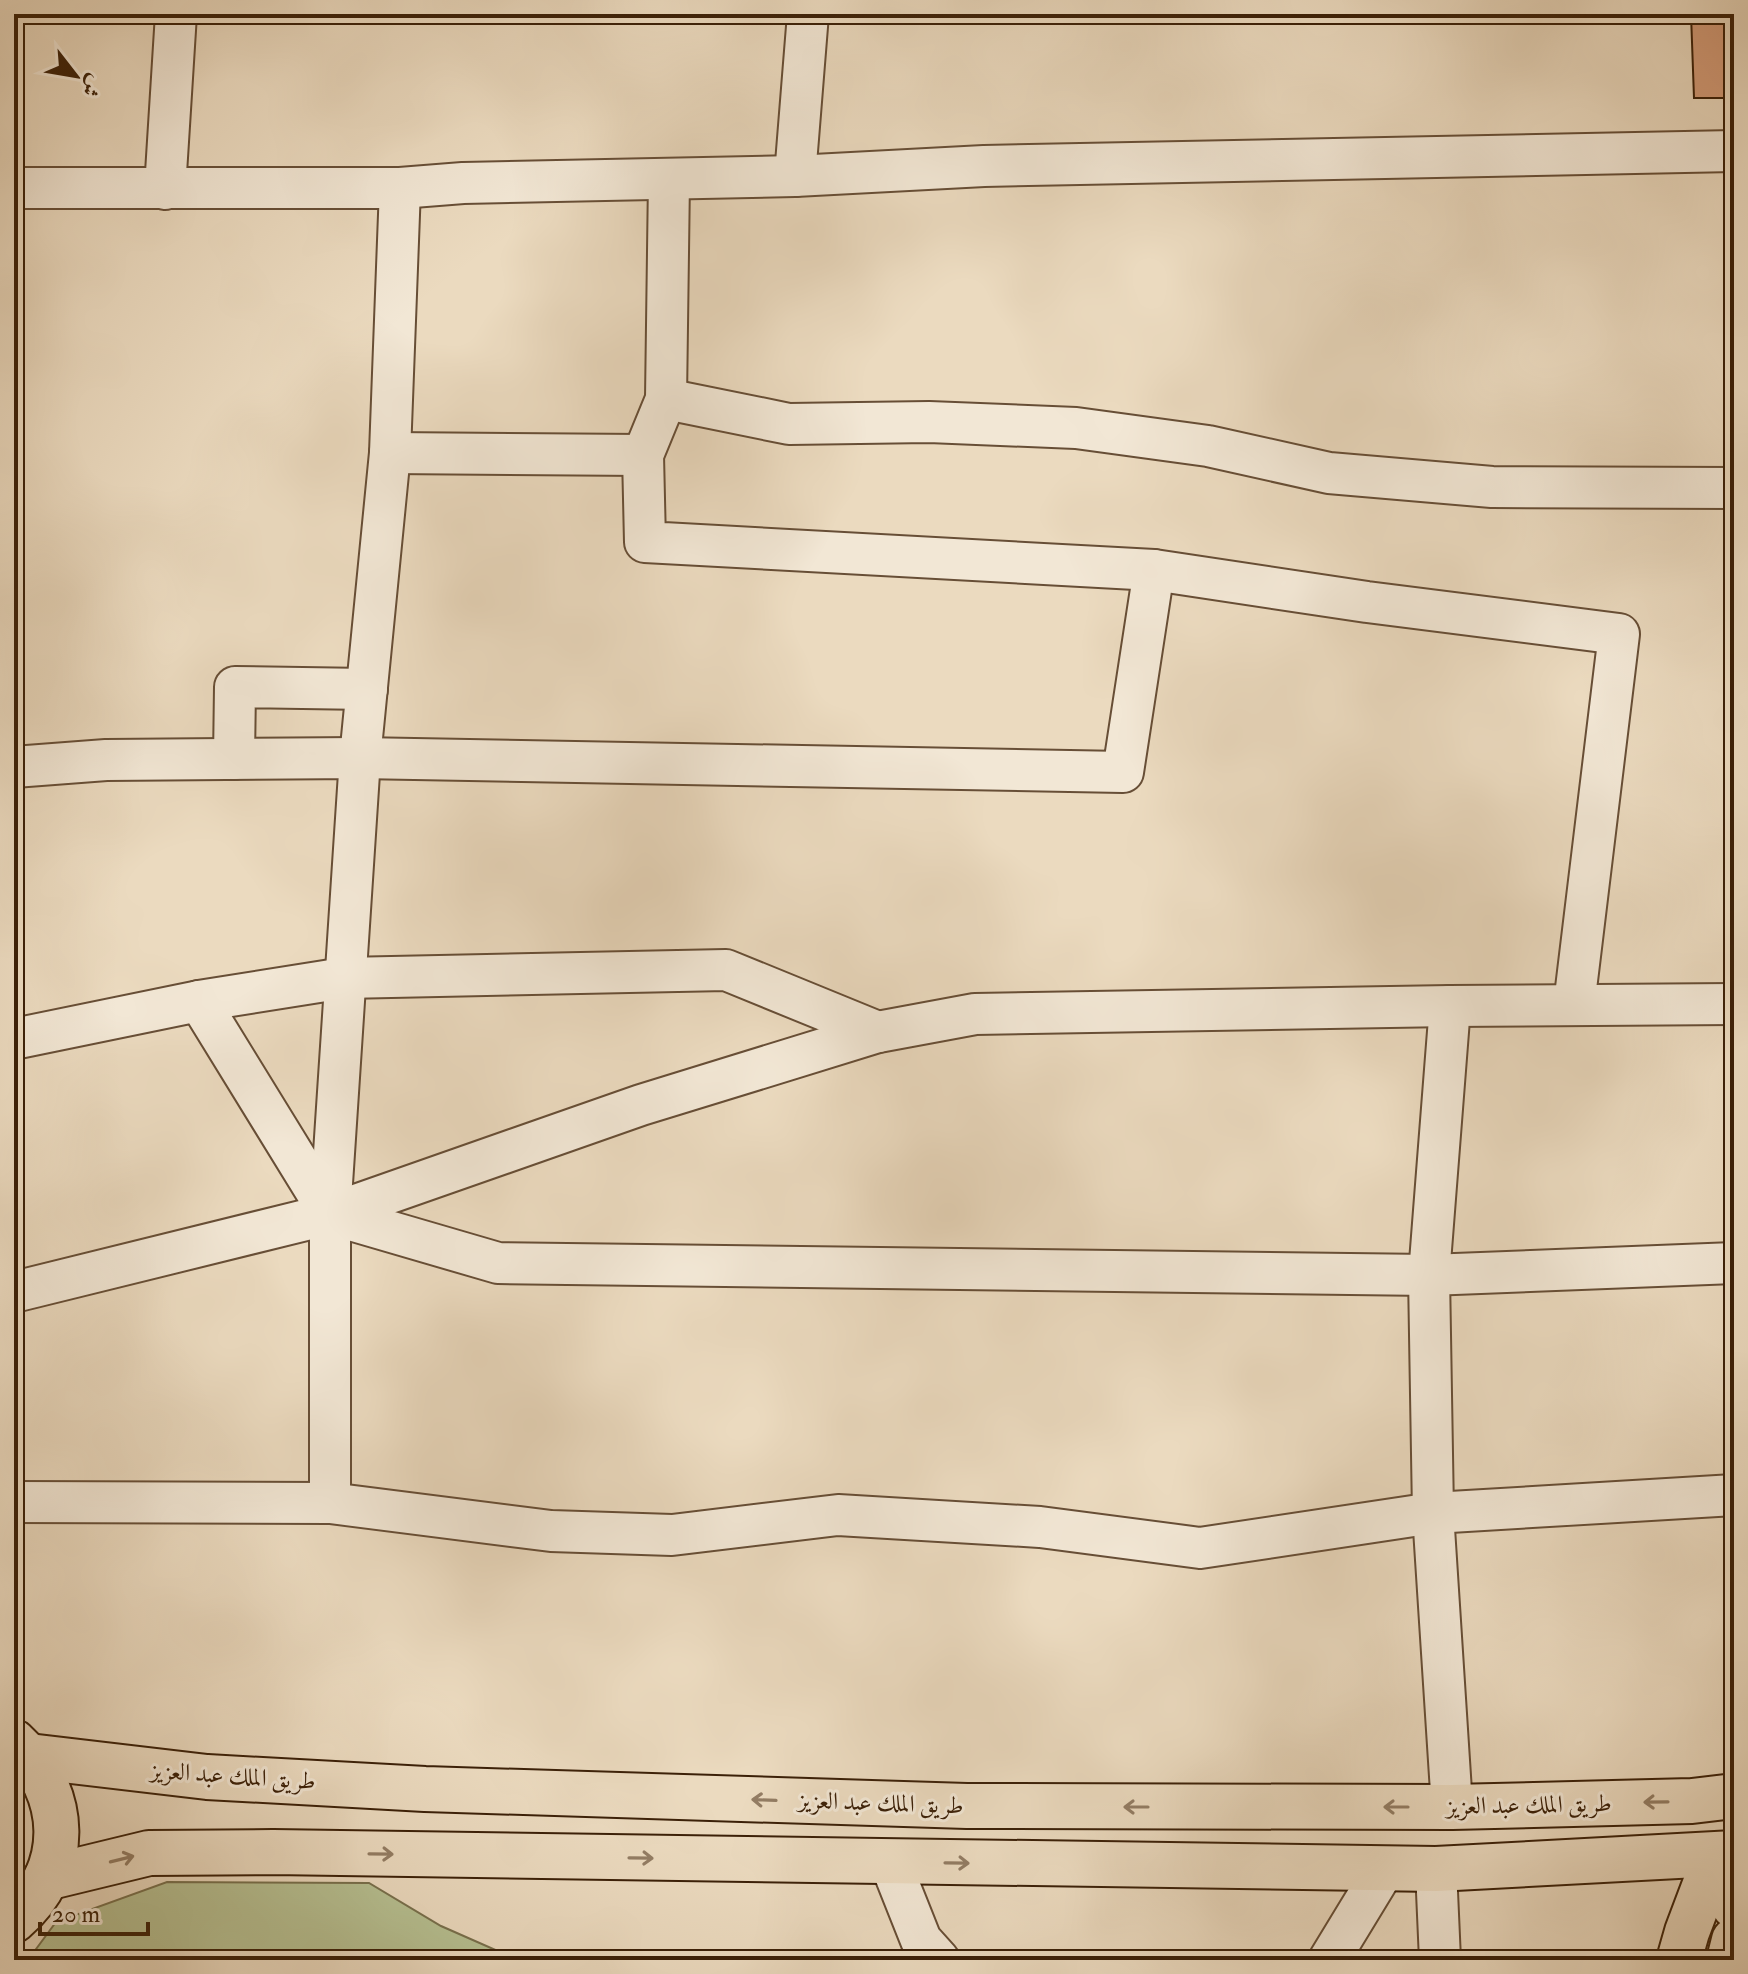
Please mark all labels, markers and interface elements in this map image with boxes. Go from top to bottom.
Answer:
north arrow [36,36,116,116]
text: ش [75,69,110,102]
street label: طريق الملك عبد العزيز [146,1755,317,1797]
street label: طريق الملك عبد العزيز [795,1785,964,1821]
street label: طريق الملك عبد العزيز [1443,1788,1612,1822]
one-way arrow [751,1792,778,1807]
one-way arrow [1643,1794,1670,1810]
one-way arrow [1123,1799,1150,1815]
one-way arrow [1383,1799,1410,1815]
one-way arrow [367,1846,394,1862]
one-way arrow [627,1850,654,1866]
one-way arrow [109,1851,135,1866]
one-way arrow [943,1855,970,1870]
scale bar [40,1886,148,1936]
text: 20 m [52,1899,101,1930]

